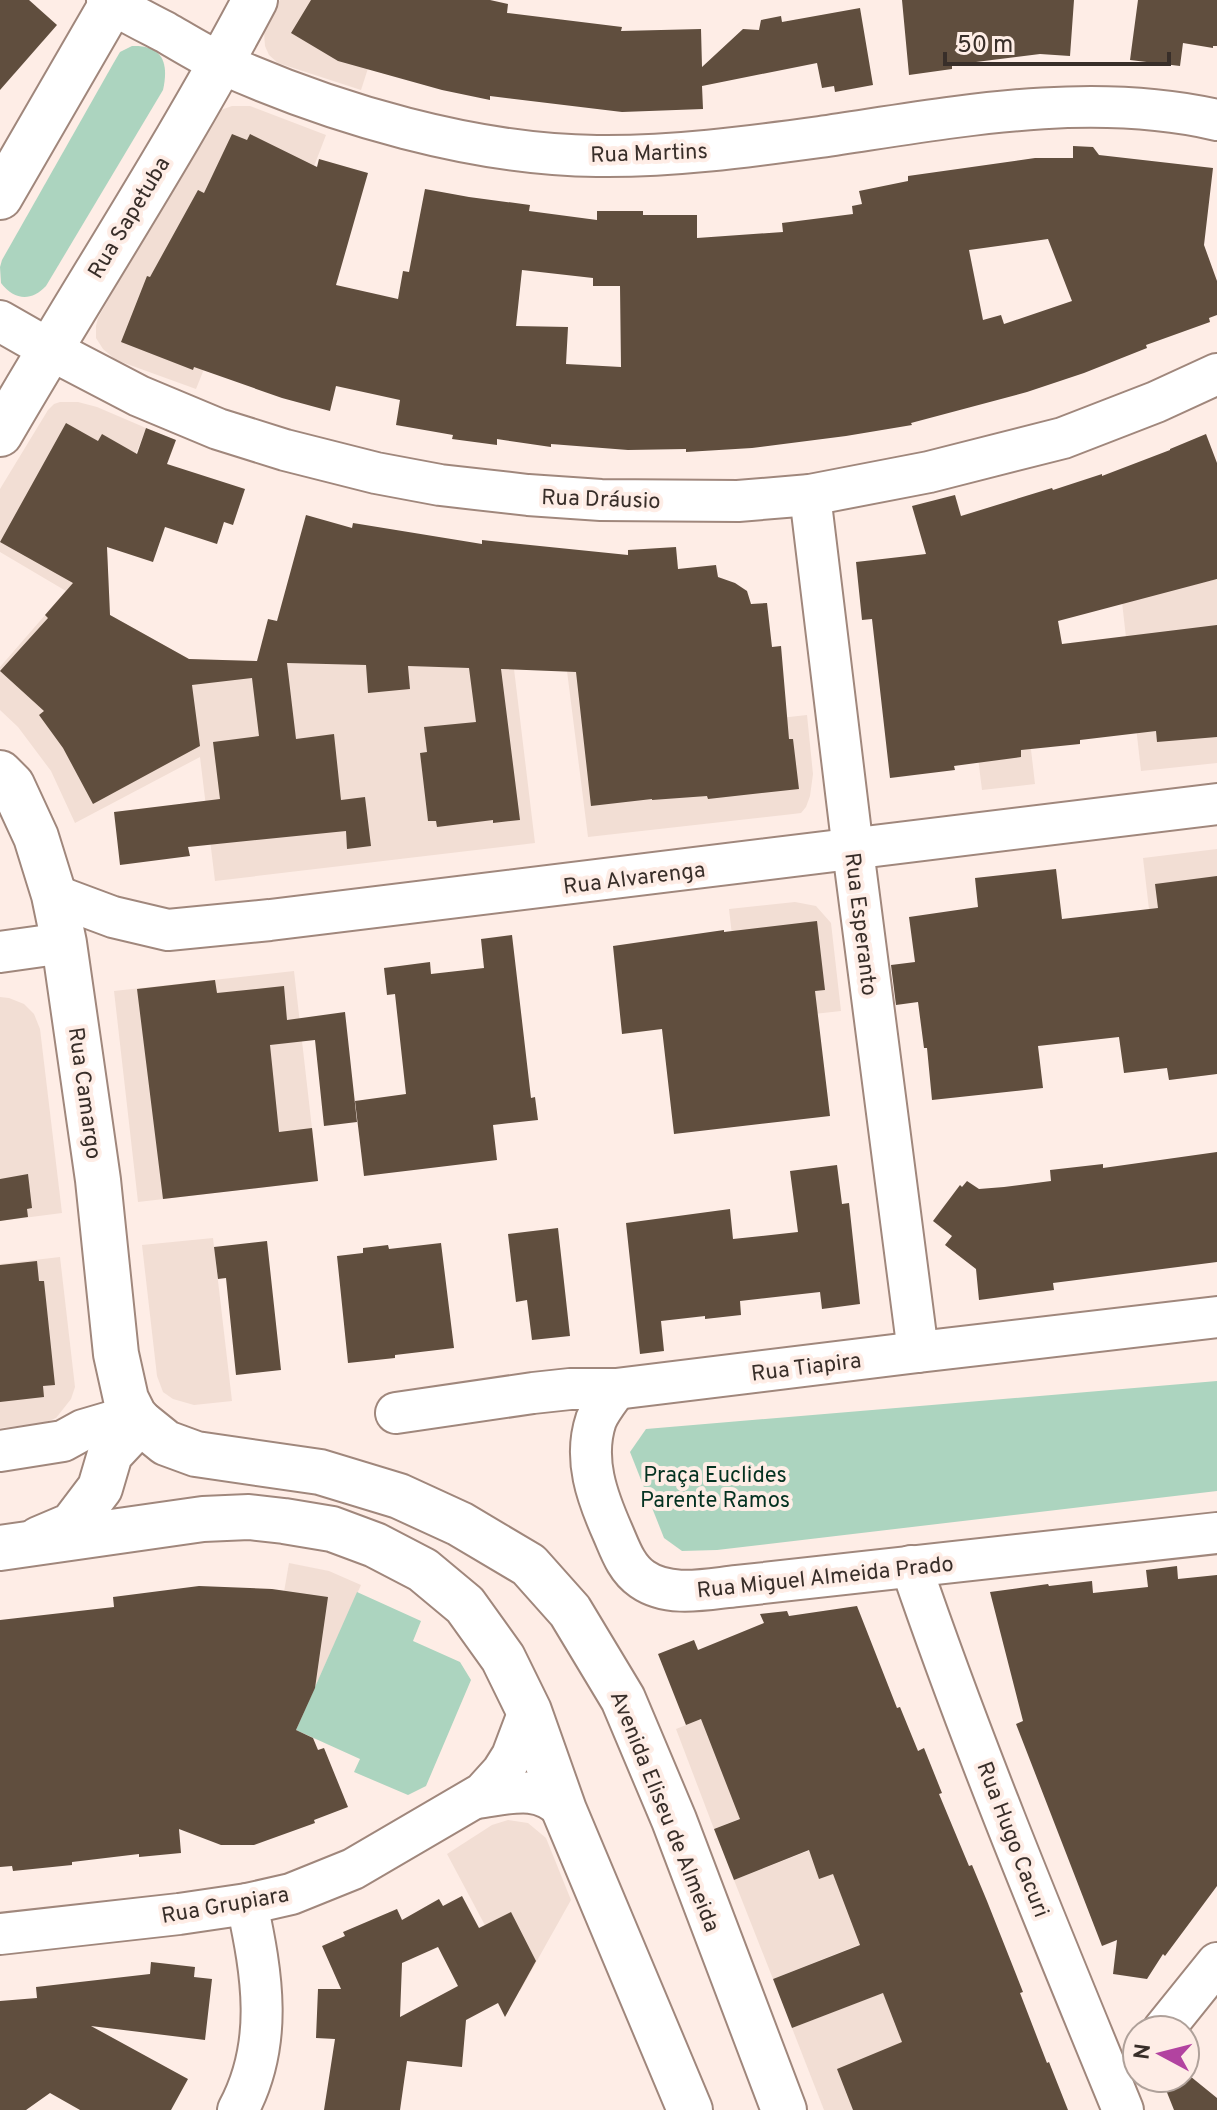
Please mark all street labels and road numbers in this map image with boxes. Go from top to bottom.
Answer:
street label: Rua Martins [590,139,708,170]
street label: Rua Sapetuba [83,152,177,284]
street label: Rua Dráusio [541,485,661,516]
street label: Rua Esperanto [837,851,882,997]
street label: Rua Alvarenga [562,857,707,902]
street label: Rua Camargo [61,1026,106,1161]
street label: Rua Tiapira [750,1348,863,1389]
street label: Rua Miguel Almeida Prado [695,1552,955,1605]
street label: Avenida Eliseu de Almeida [603,1687,724,1936]
street label: Rua Hugo Cacuri [970,1758,1054,1922]
street label: Rua Grupiara [159,1882,291,1931]

